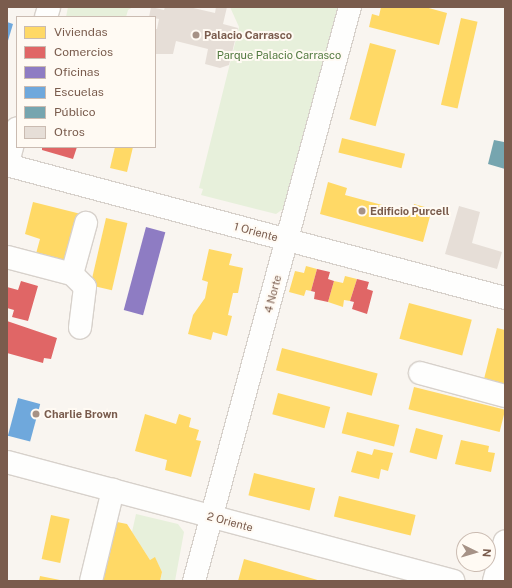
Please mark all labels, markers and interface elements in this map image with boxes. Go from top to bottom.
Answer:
legend [16,16,156,148]
text: Viviendas [54,25,108,39]
place label: Palacio Carrasco [204,28,292,42]
marker: Palacio Carrasco [191,30,201,40]
text: Comercios [54,45,113,59]
park label: Parque Palacio Carrasco [217,48,341,62]
text: Oficinas [54,65,100,79]
text: Escuelas [54,85,104,99]
text: Público [54,105,96,119]
text: Otros [54,125,85,139]
place label: Edificio Purcell [370,204,449,218]
marker: Edificio Purcell [357,206,367,216]
street label: 1 Oriente [233,220,279,244]
street label: 4 Norte [262,274,284,314]
place label: Charlie Brown [44,407,118,421]
marker: Charlie Brown [31,409,41,419]
street label: 2 Oriente [206,510,254,534]
north arrow [456,532,496,572]
text: N [481,548,493,558]

